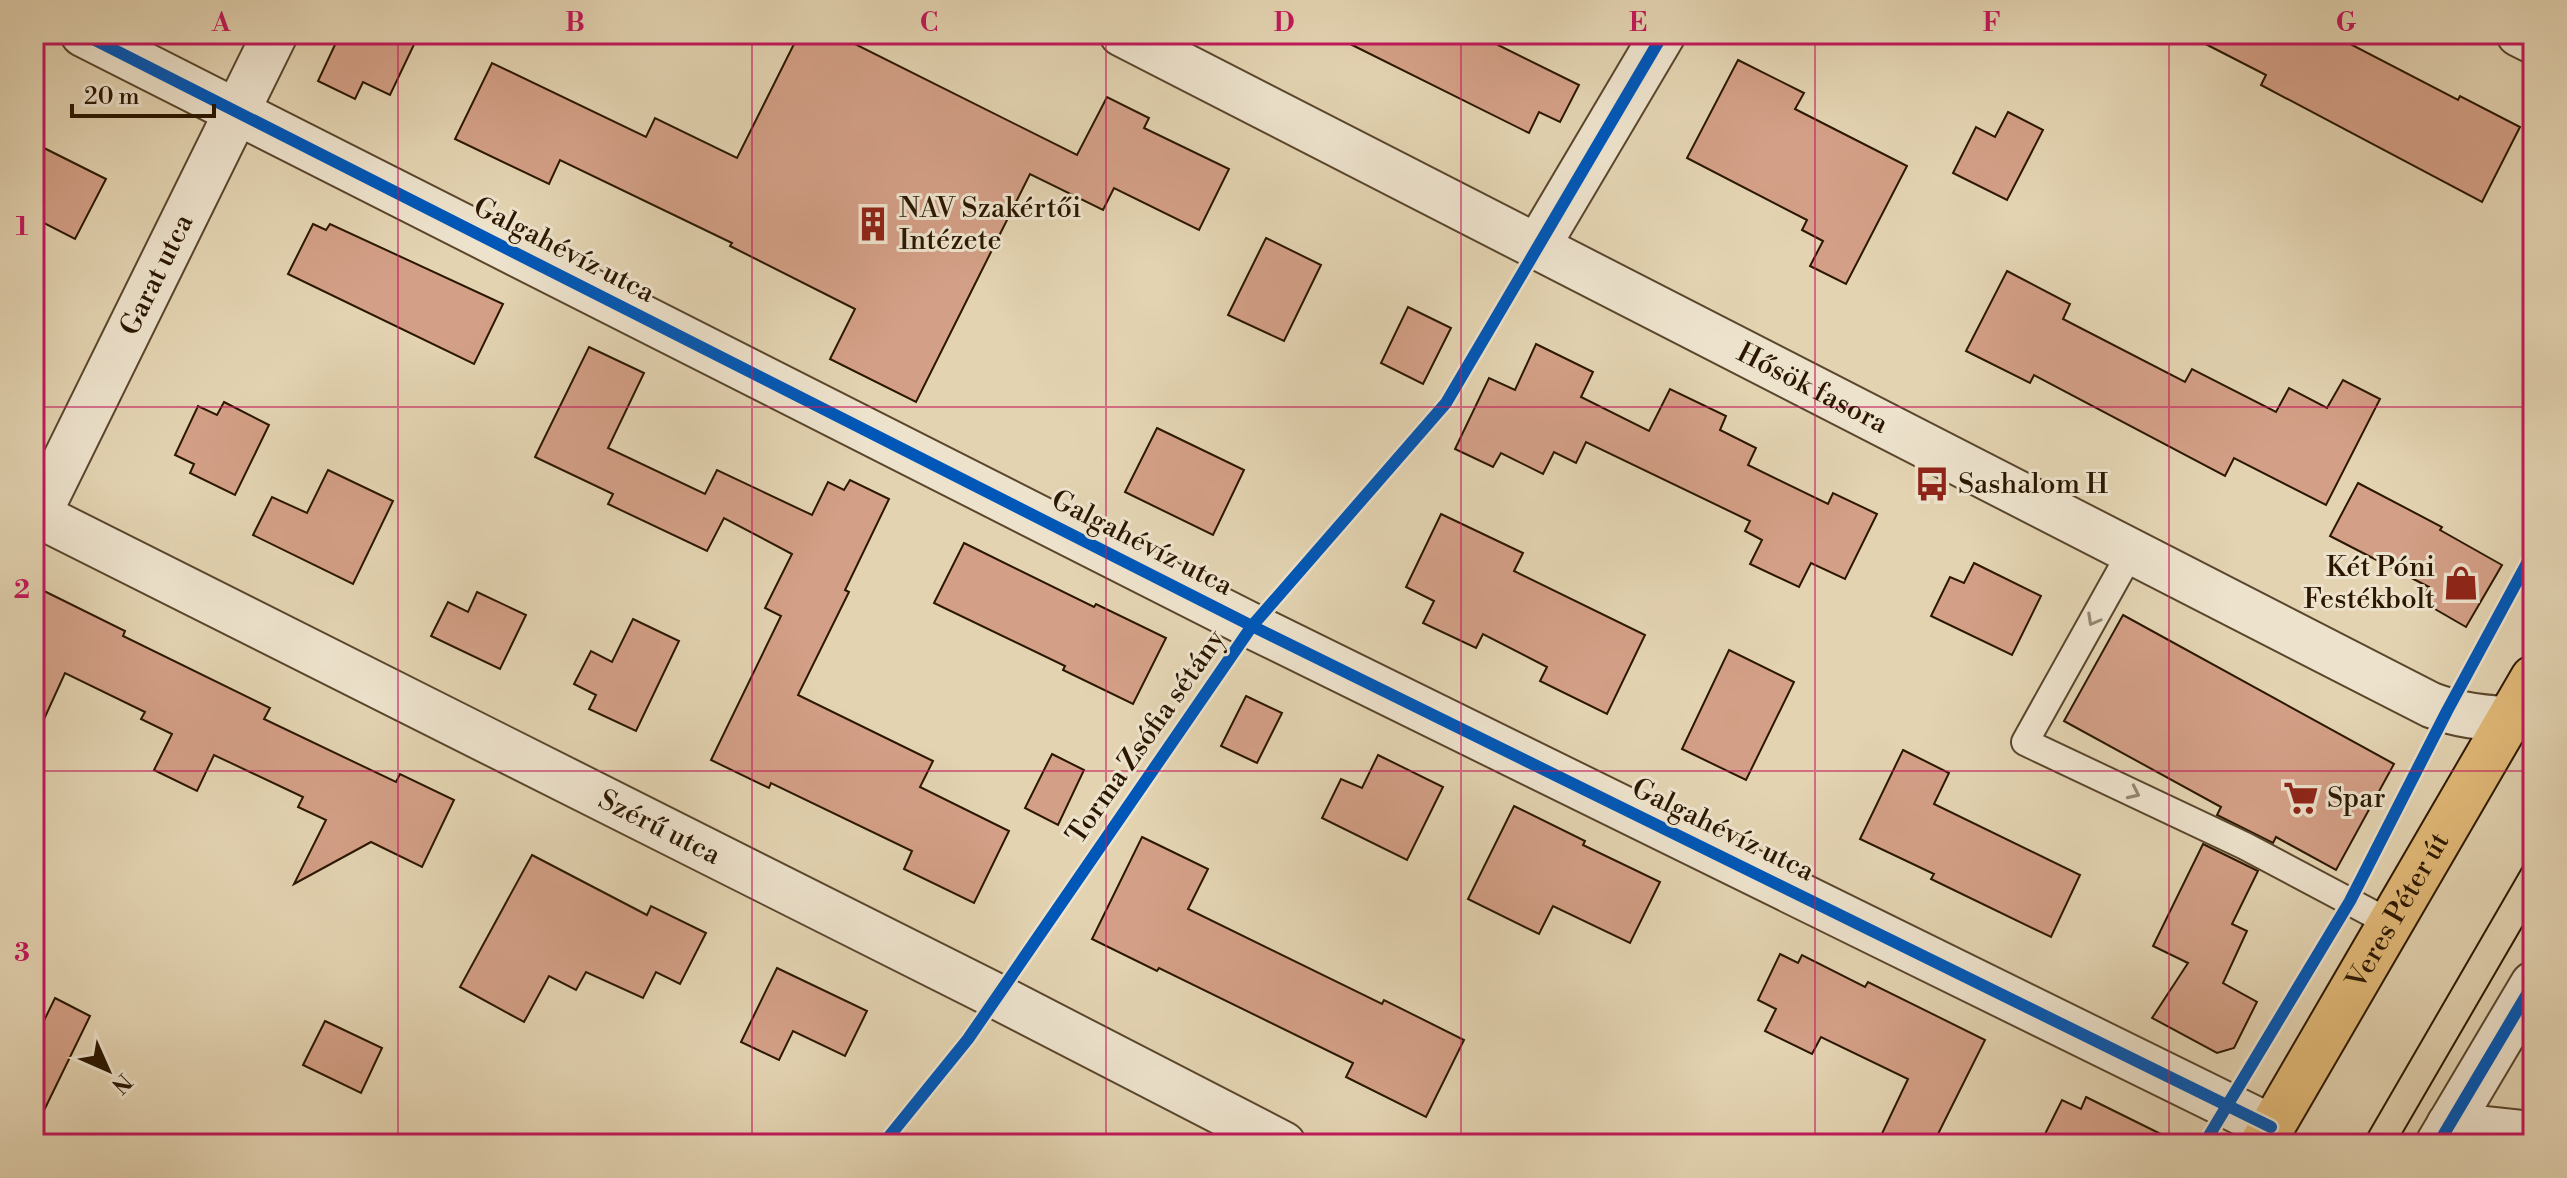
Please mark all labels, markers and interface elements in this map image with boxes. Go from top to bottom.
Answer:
text: A [211,7,231,39]
text: B [565,7,585,39]
text: C [920,7,938,39]
text: D [1274,7,1294,39]
text: E [1629,7,1647,39]
text: F [1983,7,2001,39]
text: G [2336,7,2357,39]
scale bar [72,68,214,118]
text: 20 m [84,82,140,112]
street label: Galgahévíz utca [468,189,661,311]
place label: NAV Szakértői Intézete [899,191,1081,258]
building icon: NAV Szakértői Intézete [854,205,892,243]
street label: Garat utca [112,208,201,341]
text: 1 [16,211,29,243]
street label: Hősök fasora [1731,335,1895,442]
bus stop icon: Sashalom H [1913,465,1951,503]
place label: Sashalom H [1958,467,2109,502]
street label: Galgahévíz utca [1046,482,1239,604]
place label: Két Póni Festékbolt [2304,550,2435,617]
shop icon: Két Póni Festékbolt [2442,564,2480,602]
text: 2 [14,574,30,606]
one-way arrow [2087,611,2103,625]
street label: Torma Zsófia sétány [1059,623,1233,851]
street label: Galgahévíz utca [1626,771,1821,890]
supermarket icon: Spar [2282,779,2320,817]
place label: Spar [2327,781,2386,816]
street label: Szérű utca [593,782,727,873]
one-way arrow [2126,783,2140,799]
street label: Veres Péter út [2338,826,2457,996]
text: 3 [14,937,30,969]
north arrow [68,1030,148,1110]
text: N [105,1067,137,1099]

